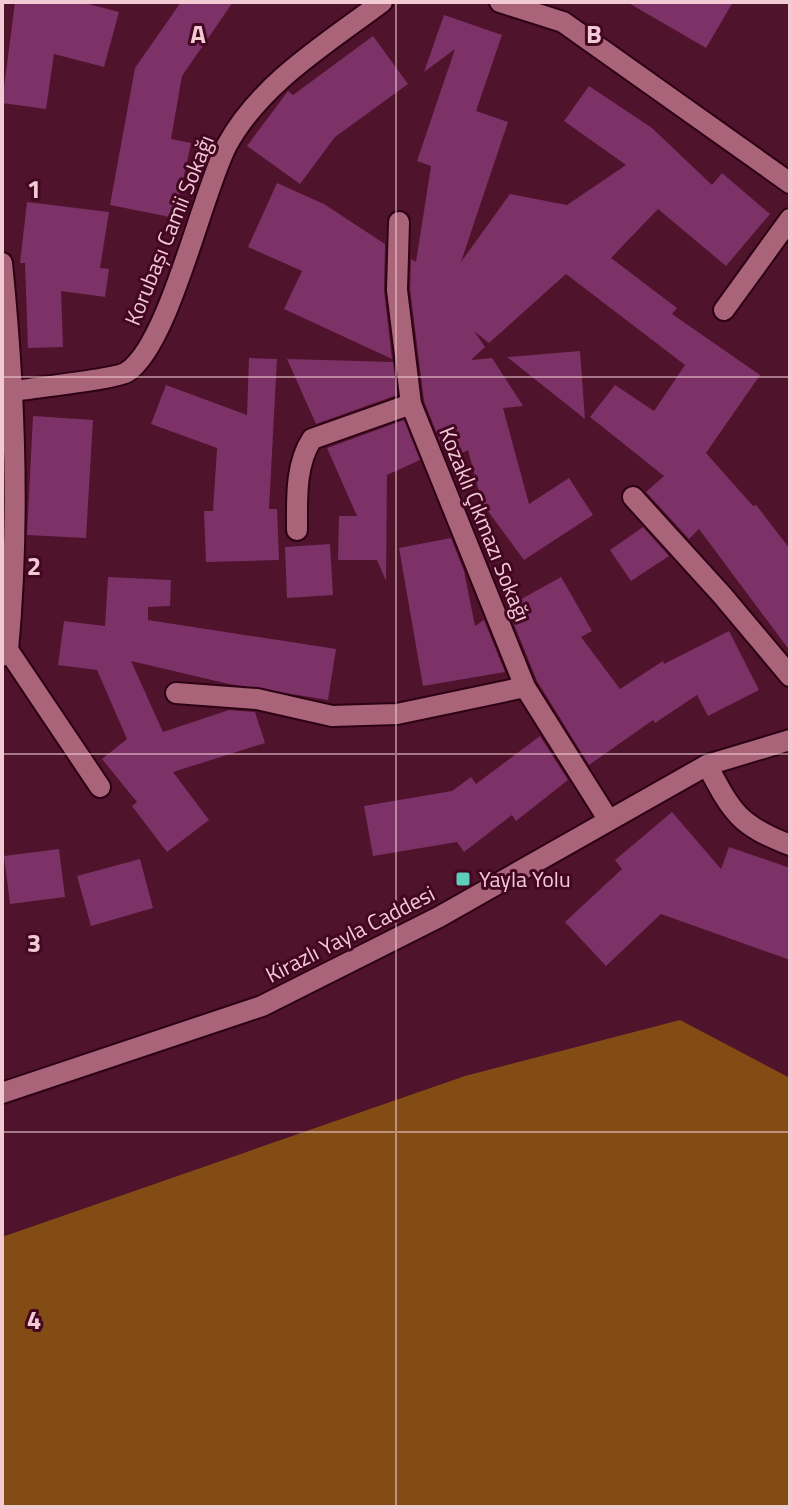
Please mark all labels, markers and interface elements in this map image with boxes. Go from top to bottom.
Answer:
text: A [190,14,206,53]
text: B [586,14,602,53]
street label: Korubaşı Camii Sokağı [115,130,223,330]
text: 1 [27,169,41,208]
street label: Kozaklı Çıkmazı Sokağı [430,421,540,627]
text: 2 [27,546,41,585]
place label: Yayla Yolu [479,862,571,896]
marker: Yayla Yolu [454,870,472,888]
street label: Kirazlı Yayla Caddesi [259,877,441,991]
text: 3 [27,923,41,962]
text: 4 [27,1300,41,1339]

